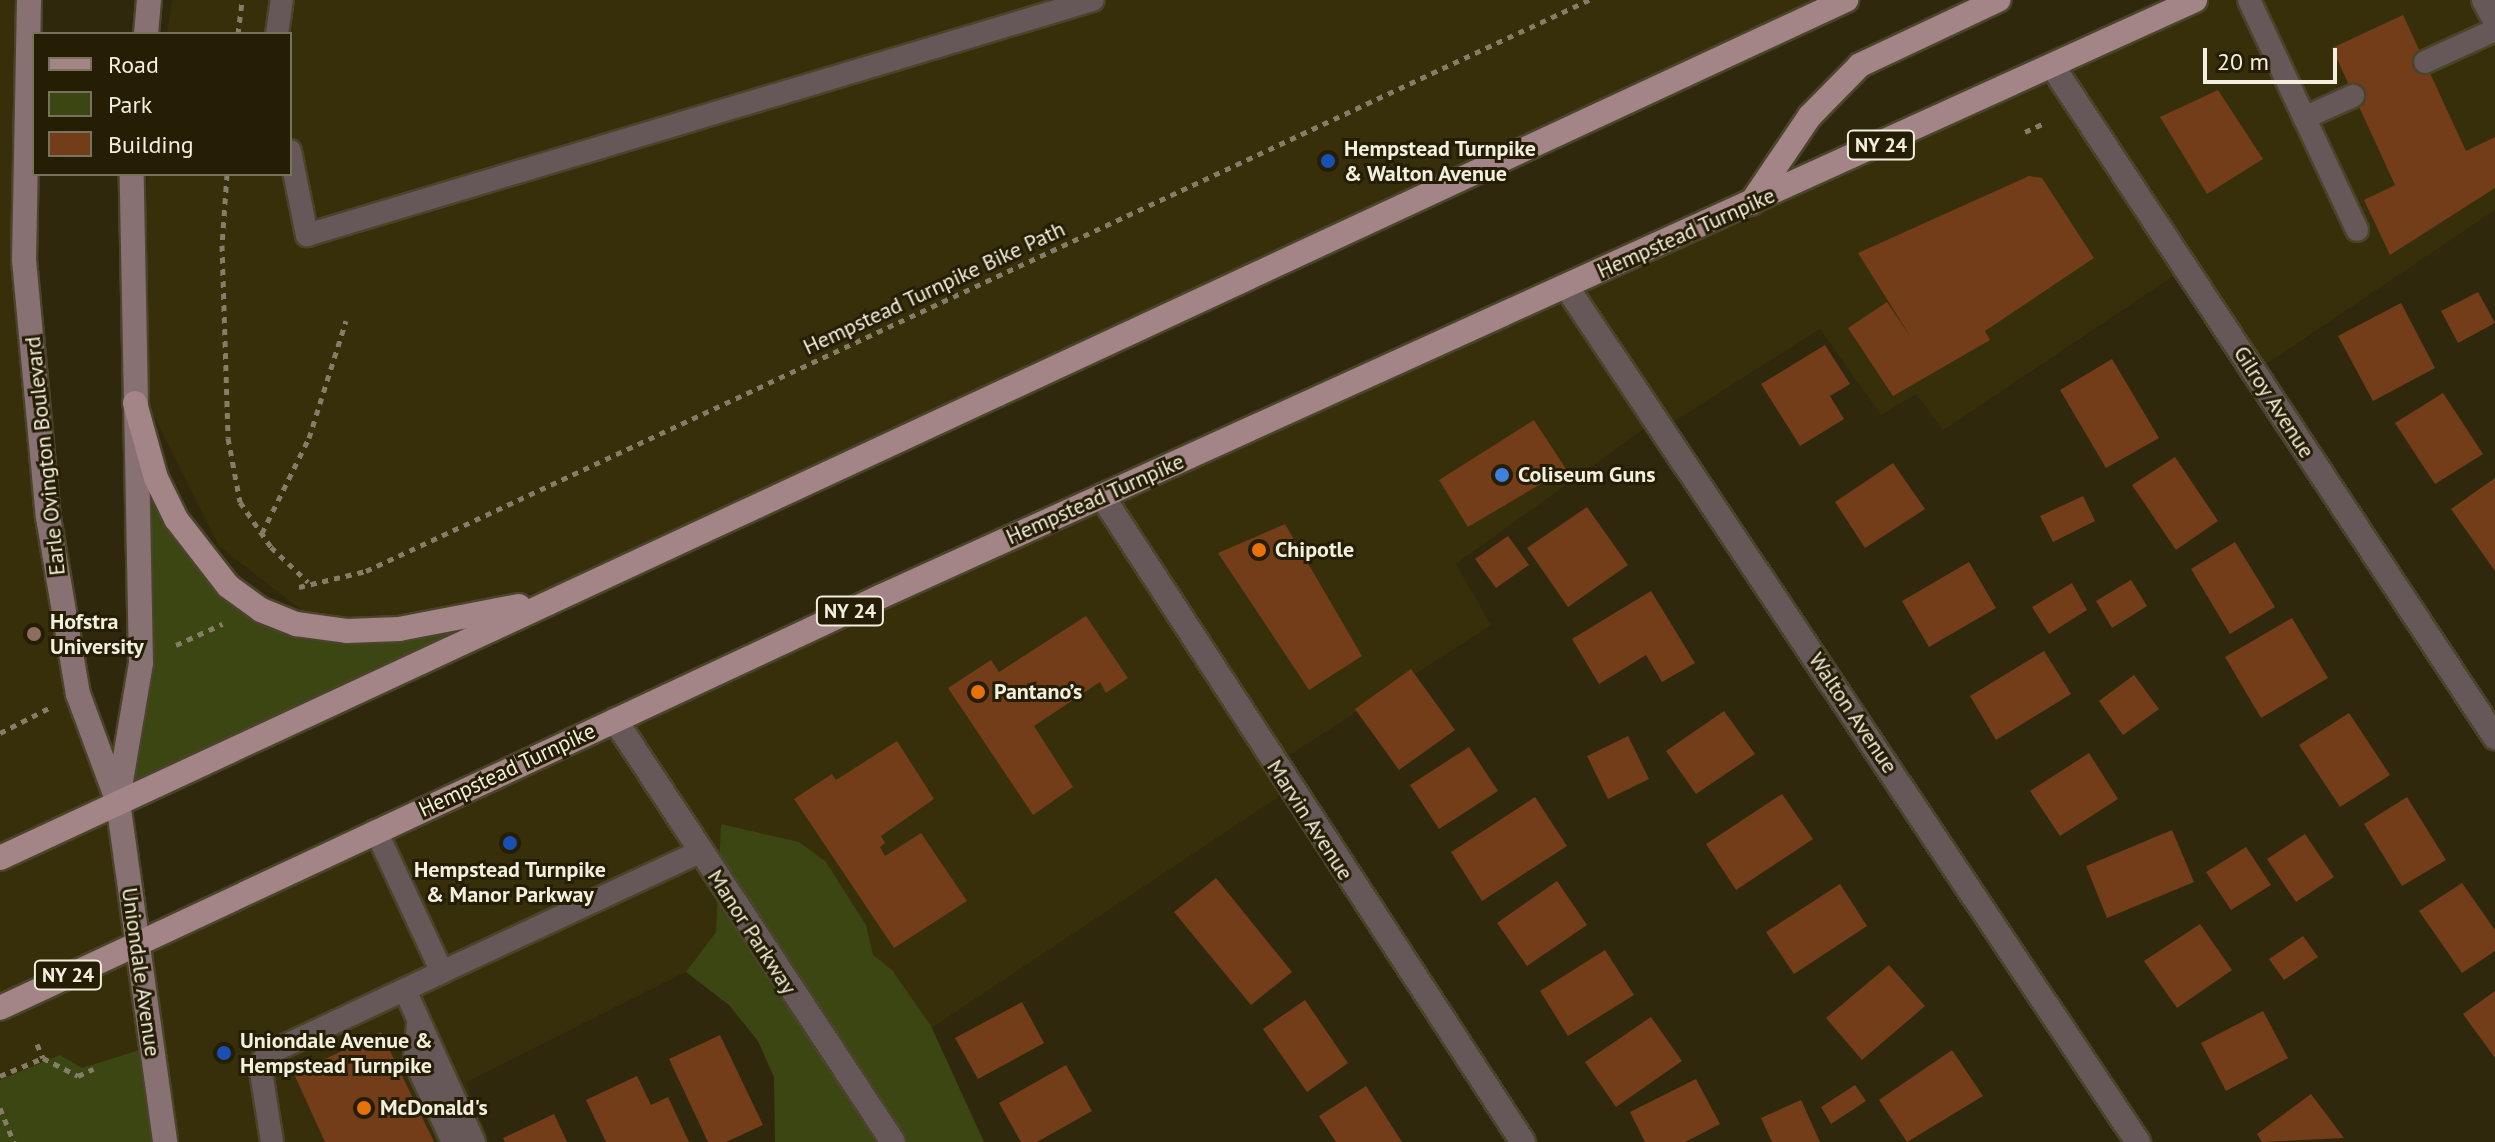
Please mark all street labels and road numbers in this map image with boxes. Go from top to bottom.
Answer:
road number: NY 24 [1845,129,1917,161]
street label: Hempstead Turnpike [1593,182,1779,284]
street label: Hempstead Turnpike Bike Path [799,216,1069,360]
street label: Earle Ovington Boulevard [19,335,71,577]
street label: Gilroy Avenue [2228,340,2320,464]
street label: Hempstead Turnpike [1002,448,1188,550]
road number: NY 24 [814,595,886,627]
street label: Walton Avenue [1803,647,1903,779]
street label: Hempstead Turnpike [414,717,600,823]
street label: Marvin Avenue [1261,755,1359,885]
street label: Manor Parkway [702,865,802,999]
street label: Uniondale Avenue [116,885,166,1059]
road number: NY 24 [32,959,104,991]

